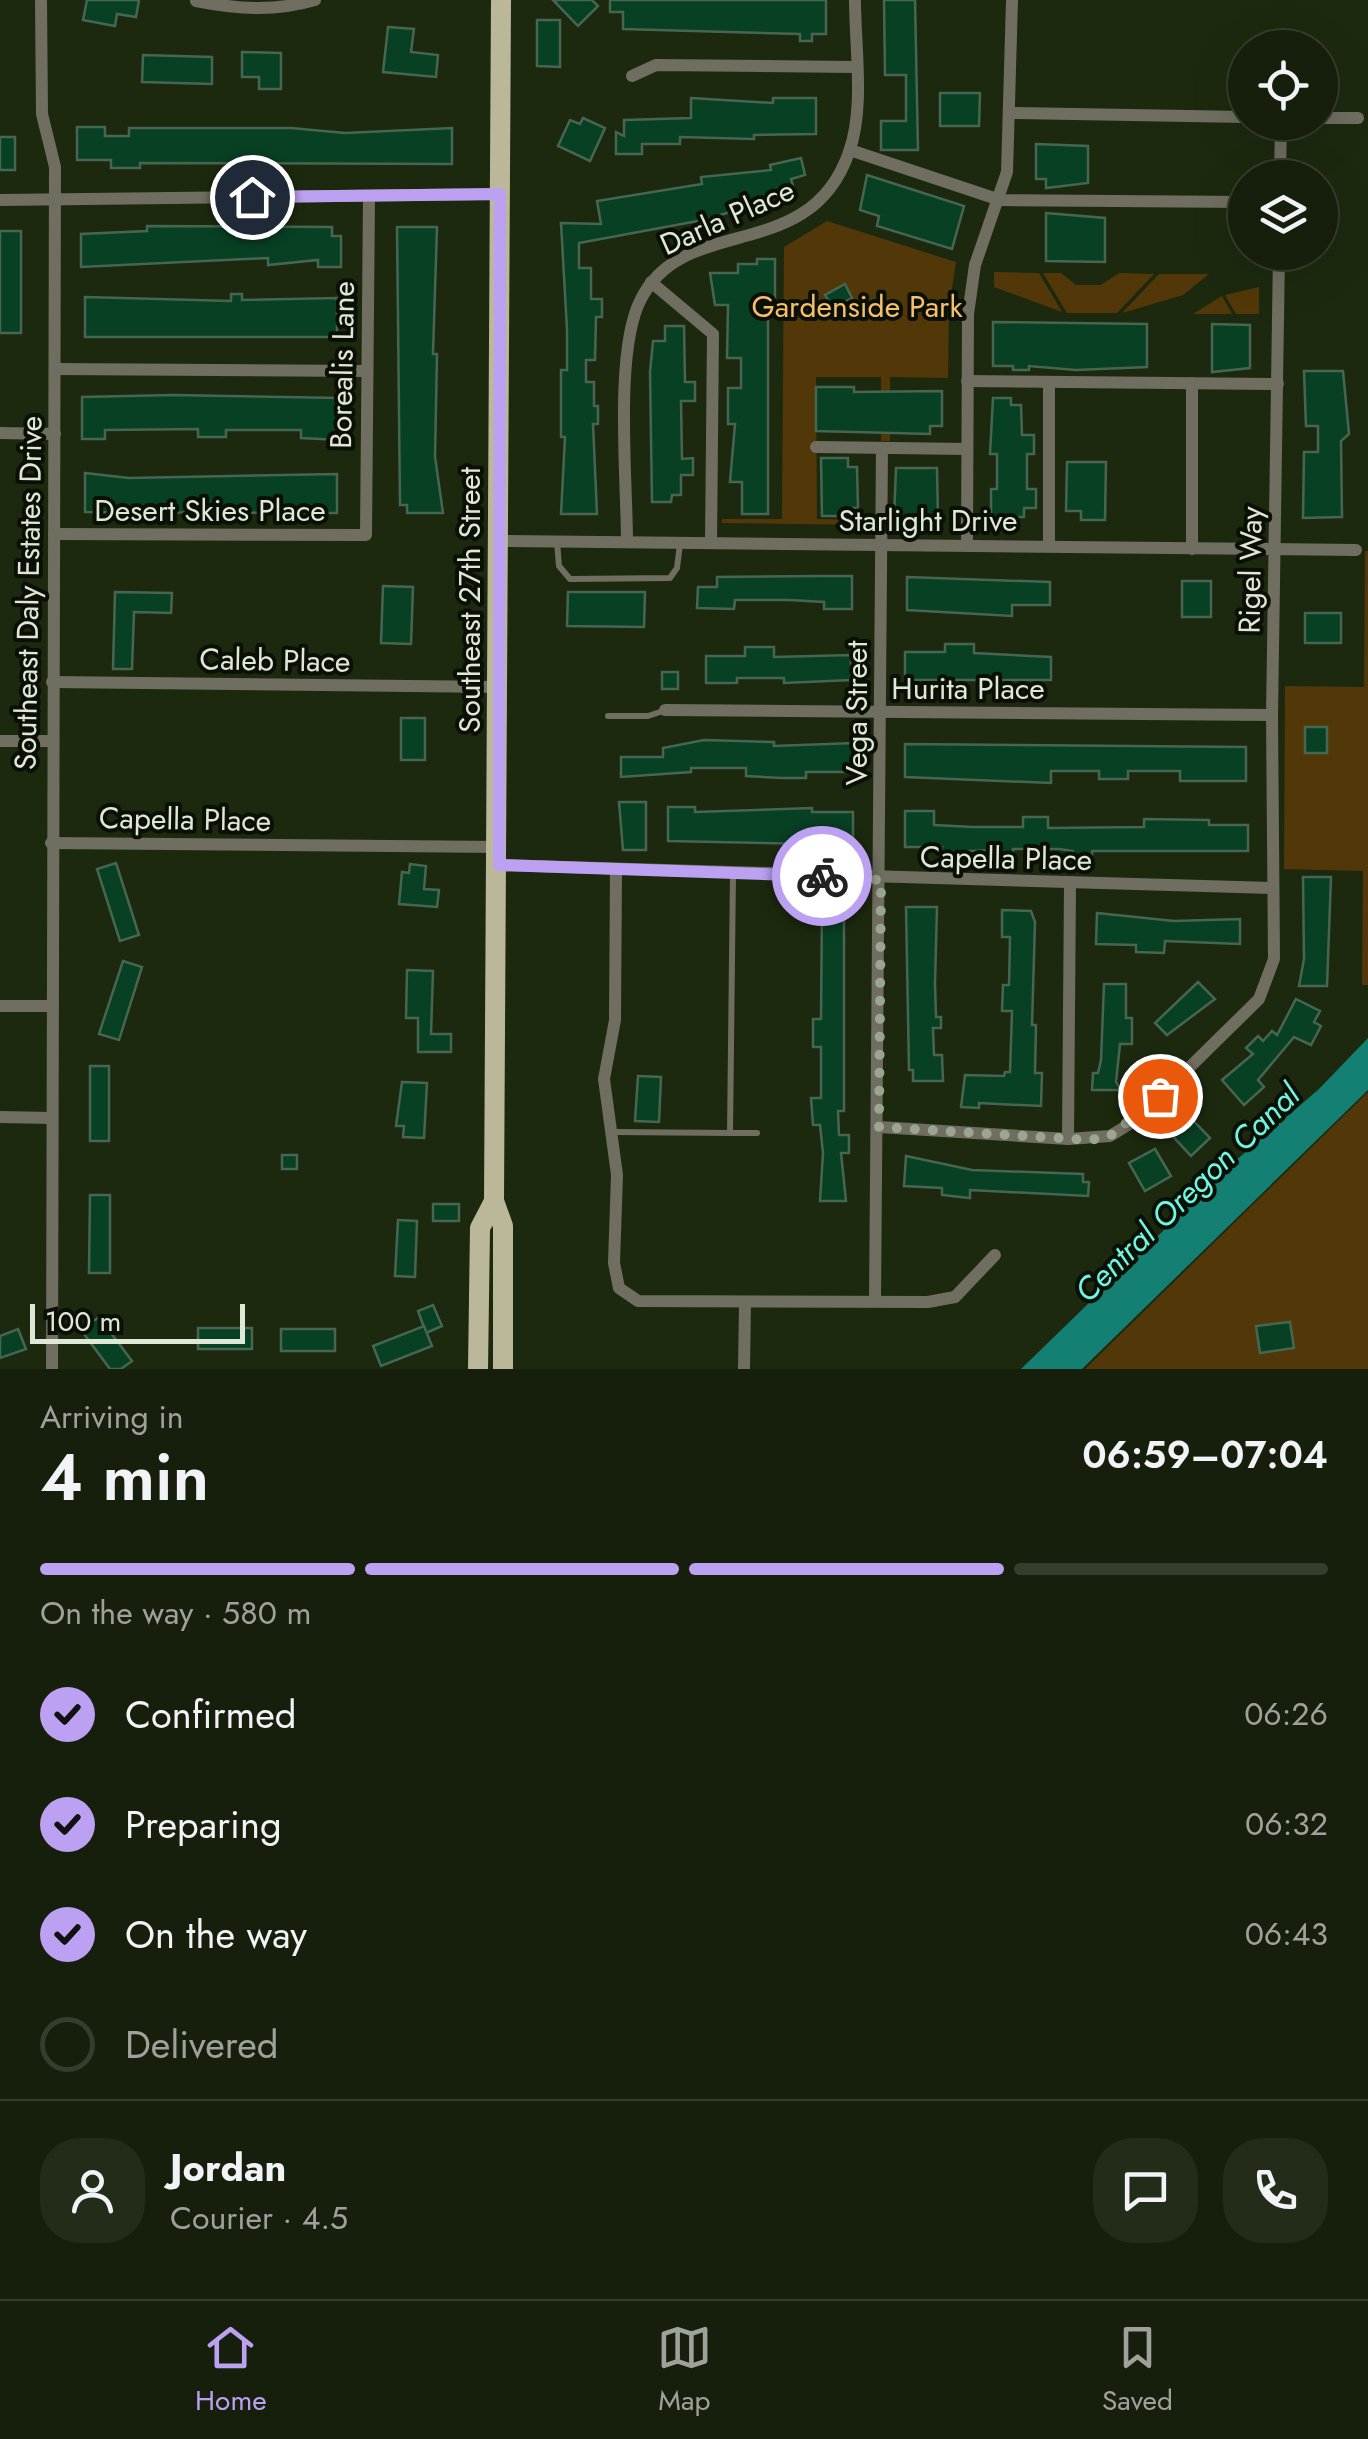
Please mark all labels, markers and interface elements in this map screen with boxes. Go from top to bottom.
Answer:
map controls [1228,30,1338,270]
button: locate [1228,30,1338,140]
pin [210,155,295,240]
button: layers [1228,160,1338,270]
street label: Darla Place [653,168,801,266]
icon: home [225,170,280,225]
street label: Borealis Lane [319,281,365,449]
park label: Gardenside Park [751,285,963,328]
street label: Southeast Daly Estates Drive [3,416,53,770]
street label: Southeast 27th Street [448,466,491,733]
street label: Desert Skies Place [94,489,326,532]
street label: Starlight Drive [839,499,1017,542]
street label: Rigel Way [1227,505,1273,634]
street label: Caleb Place [199,637,351,683]
street label: Vega Street [835,640,878,785]
street label: Hurita Place [891,667,1045,710]
street label: Capella Place [98,796,272,842]
courier [772,826,872,926]
street label: Capella Place [919,835,1093,881]
icon: bike [795,849,850,904]
pin [1118,1054,1203,1139]
icon: bag [1133,1069,1188,1124]
water label: Central Oregon Canal [1064,1072,1311,1313]
scale bar [30,1299,245,1344]
text: 100 m [45,1301,121,1342]
text: Arriving in [40,1394,184,1440]
text: 06:59–07:04 [1082,1427,1328,1482]
text: 4 min [40,1430,209,1524]
text: On the way · 580 m [40,1590,311,1636]
icon: check [40,1687,95,1742]
text: Confirmed [125,1687,296,1742]
text: 06:26 [1244,1691,1328,1737]
icon: check [40,1797,95,1852]
text: Preparing [125,1797,282,1852]
text: 06:32 [1245,1801,1328,1847]
icon: check [40,1907,95,1962]
text: On the way [125,1907,307,1962]
text: 06:43 [1245,1911,1328,1957]
text: Delivered [125,2017,278,2072]
button: person [40,2138,145,2243]
button: chat [1093,2138,1198,2243]
button: phone [1223,2138,1328,2243]
text: Jordan [170,2140,286,2195]
text: Courier · 4.5 [170,2195,348,2241]
tab: Home [195,2320,267,2421]
tab: Map [657,2320,712,2421]
tab: Saved [1102,2320,1173,2421]

